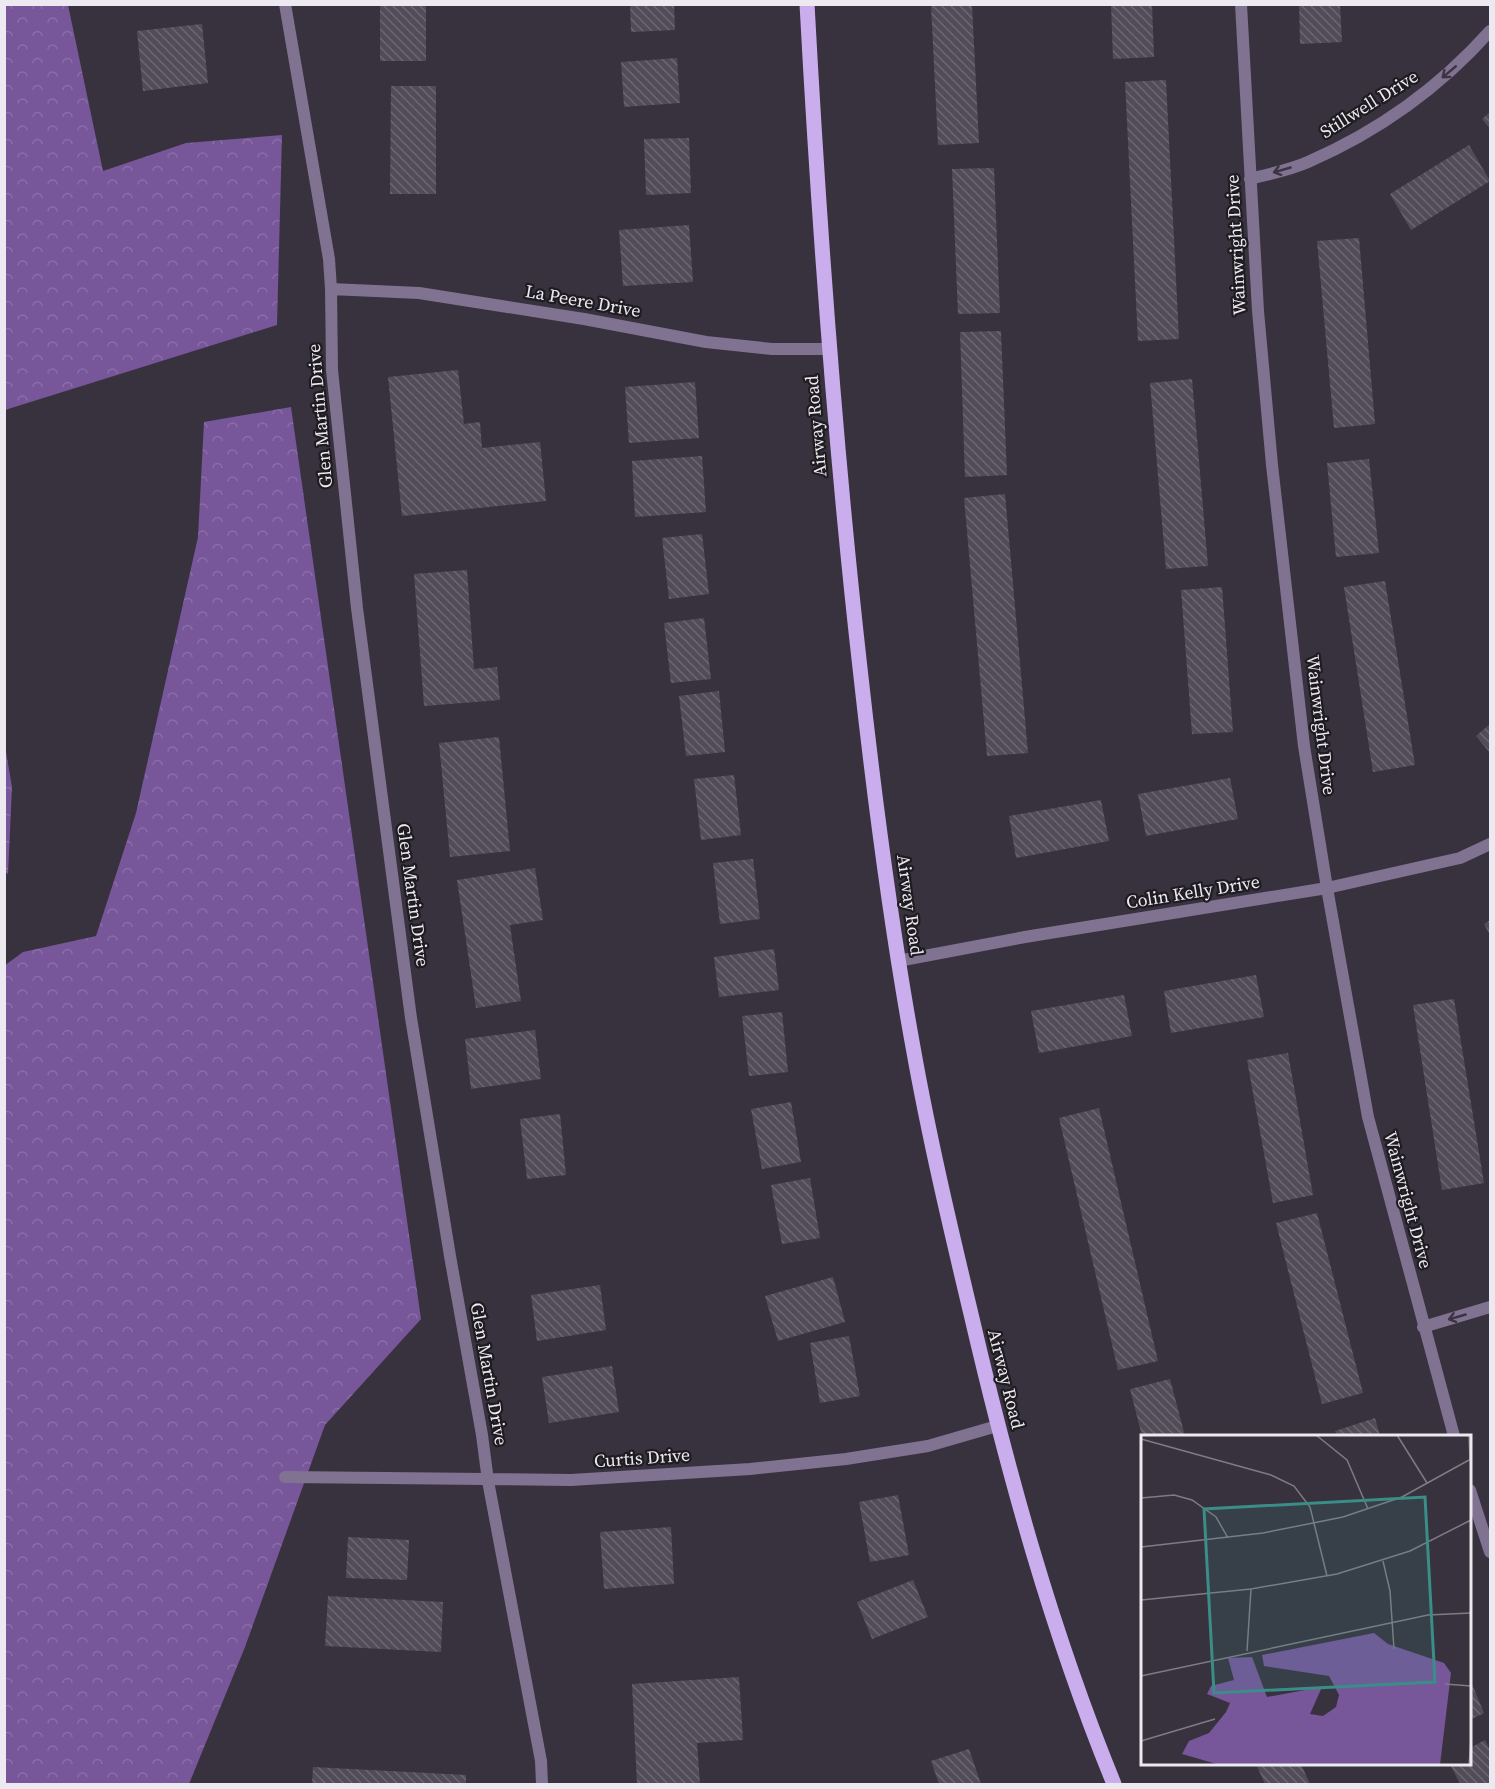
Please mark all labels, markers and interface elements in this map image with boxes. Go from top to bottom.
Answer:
street label: Stillwell Drive [1315,63,1423,144]
one-way arrow [1441,66,1457,79]
one-way arrow [1273,165,1292,176]
street label: Wainwright Drive [1219,174,1252,316]
street label: La Peere Drive [523,278,643,323]
street label: Glen Martin Drive [301,343,338,489]
street label: Airway Road [799,374,832,478]
street label: Wainwright Drive [1300,653,1342,796]
street label: Glen Martin Drive [391,822,436,968]
street label: Airway Road [891,853,930,957]
street label: Colin Kelly Drive [1124,869,1261,914]
street label: Wainwright Drive [1378,1129,1439,1271]
street label: Glen Martin Drive [465,1301,514,1447]
one-way arrow [1448,1312,1467,1323]
street label: Airway Road [982,1326,1031,1431]
inset map [1141,1435,1471,1765]
street label: Curtis Drive [593,1442,691,1473]

